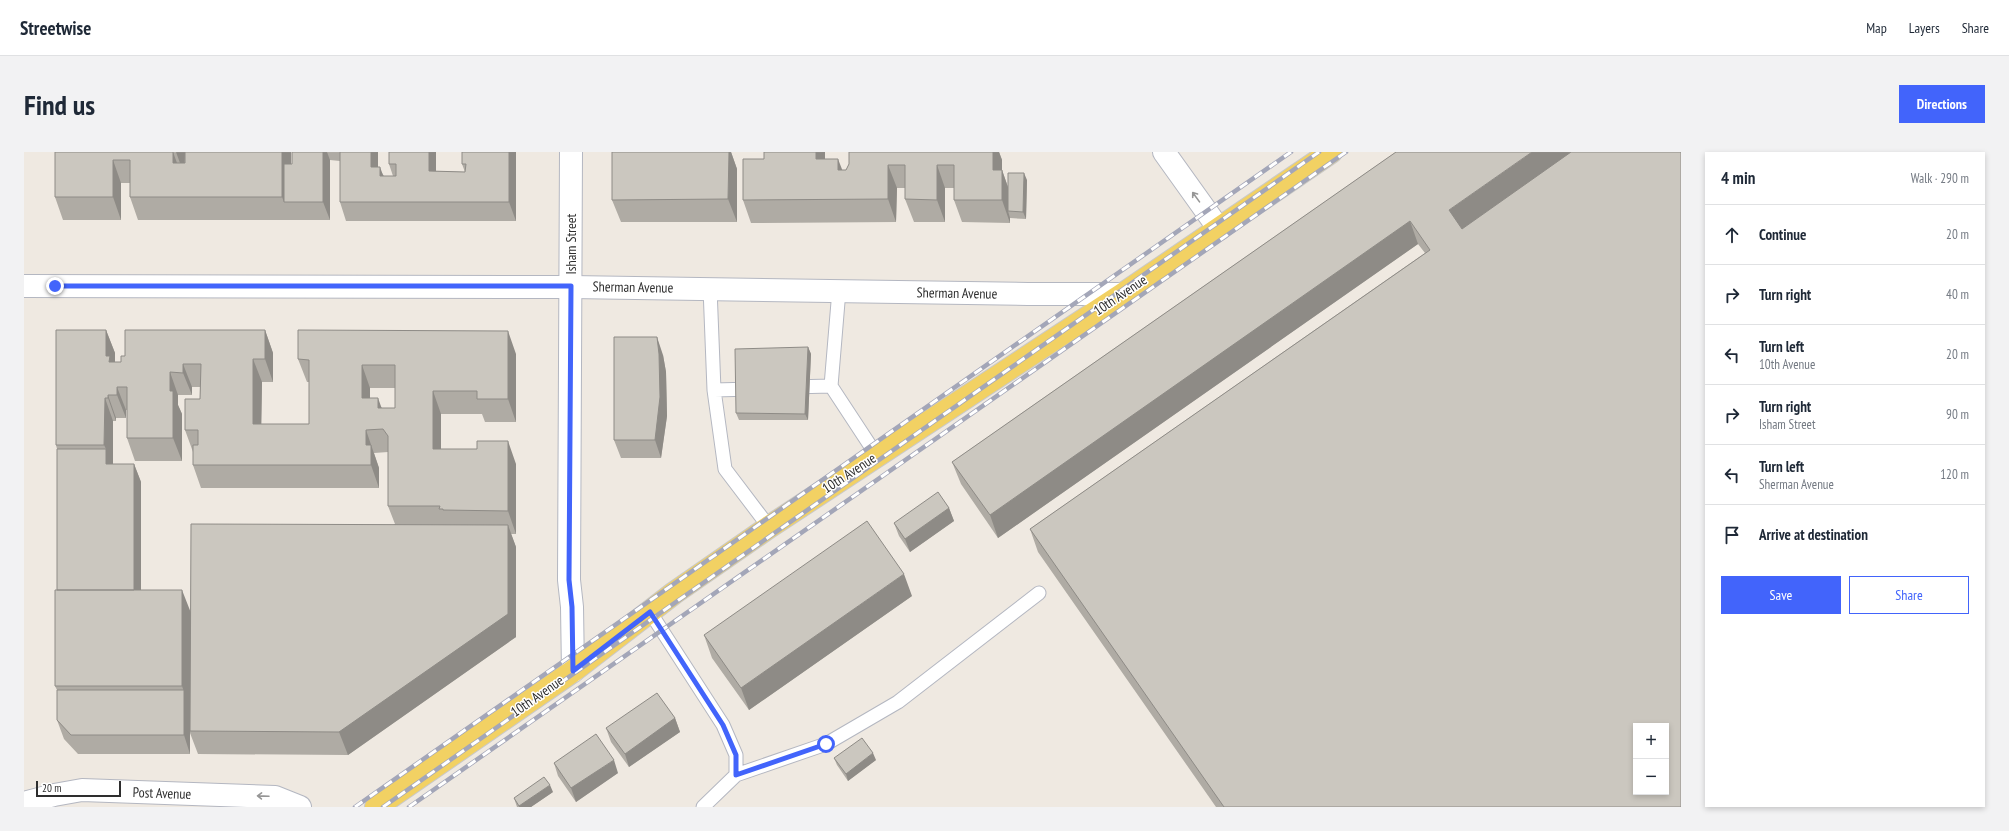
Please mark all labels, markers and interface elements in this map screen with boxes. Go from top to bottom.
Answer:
text: Streetwise [20,16,91,40]
text: Map [1866,19,1887,37]
text: Layers [1909,19,1940,37]
text: Share [1962,19,1989,37]
button: Directions [1899,85,1985,123]
text: Find us [24,86,95,123]
text: 4 min [1721,167,1755,189]
text: Walk · 290 m [1911,170,1969,187]
one-way arrow [1192,192,1200,203]
street label: Isham Street [562,213,580,274]
icon: ahead [1721,224,1743,246]
text: Continue [1759,225,1806,244]
text: 20 m [1946,226,1969,243]
street label: 10th Avenue [1090,270,1150,319]
route end [46,277,64,295]
street label: Sherman Avenue [593,277,674,297]
street label: Sherman Avenue [917,283,998,303]
icon: right [1721,284,1743,306]
text: Turn right [1759,285,1811,304]
text: 40 m [1946,286,1969,303]
text: Turn left [1759,337,1804,356]
icon: left [1721,344,1743,366]
text: 20 m [1946,346,1969,363]
text: 10th Avenue [1759,356,1815,373]
text: Turn right [1759,397,1811,416]
icon: right [1721,404,1743,426]
text: 90 m [1946,406,1969,423]
text: Isham Street [1759,416,1815,433]
street label: 10th Avenue [819,449,879,497]
text: Turn left [1759,457,1804,476]
icon: left [1721,464,1743,486]
text: 120 m [1940,466,1969,483]
text: Sherman Avenue [1759,476,1834,493]
icon: arrive [1721,524,1743,546]
text: Arrive at destination [1759,525,1868,544]
button: Save [1721,576,1841,614]
button: Share [1849,576,1969,614]
street label: 10th Avenue [507,671,567,721]
map controls [1633,723,1669,795]
button: + [1633,723,1669,759]
route start [817,735,835,753]
button: − [1633,759,1669,795]
scale bar [36,779,121,798]
text: 20 m [42,781,61,795]
street label: Post Avenue [132,783,192,803]
one-way arrow [257,793,270,800]

